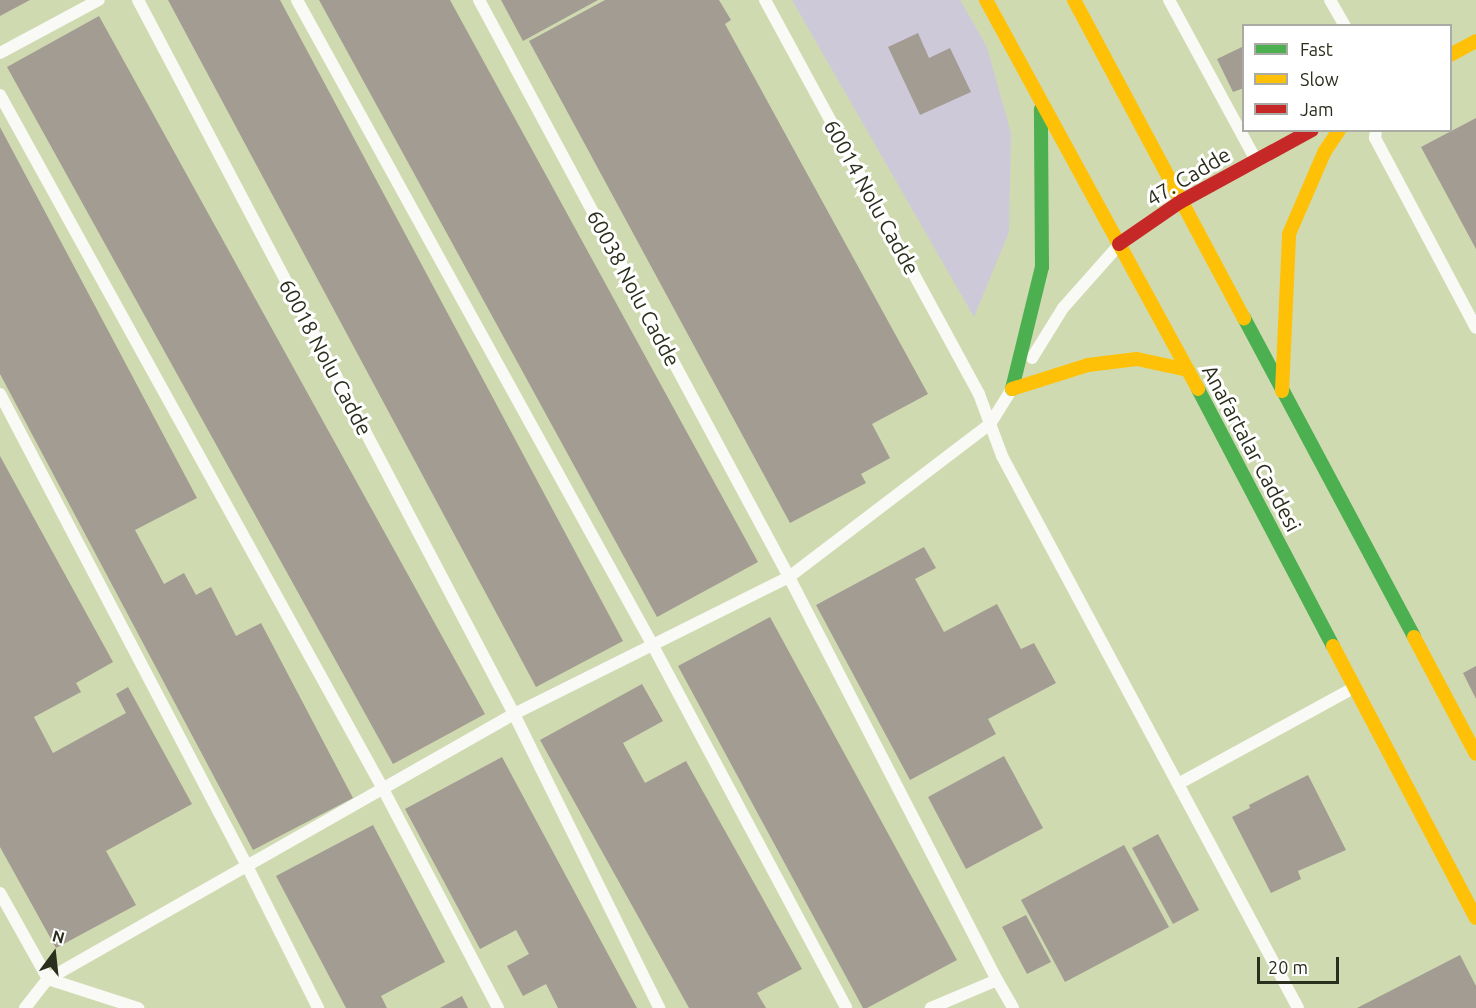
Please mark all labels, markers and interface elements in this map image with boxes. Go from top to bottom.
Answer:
legend [1242,24,1452,132]
text: Fast [1300,39,1333,59]
text: Slow [1300,69,1339,89]
text: Jam [1300,99,1334,119]
street label: 60014 Nolu Cadde [819,115,925,279]
street label: 47. Cadde [1141,141,1235,211]
street label: 60038 Nolu Cadde [582,206,686,370]
street label: 60018 Nolu Cadde [274,275,378,439]
street label: Anafartalar Caddesi [1197,360,1307,536]
north arrow [24,924,84,984]
text: N [51,926,67,947]
scale bar [1260,945,1342,983]
text: 20 m [1268,957,1308,977]

